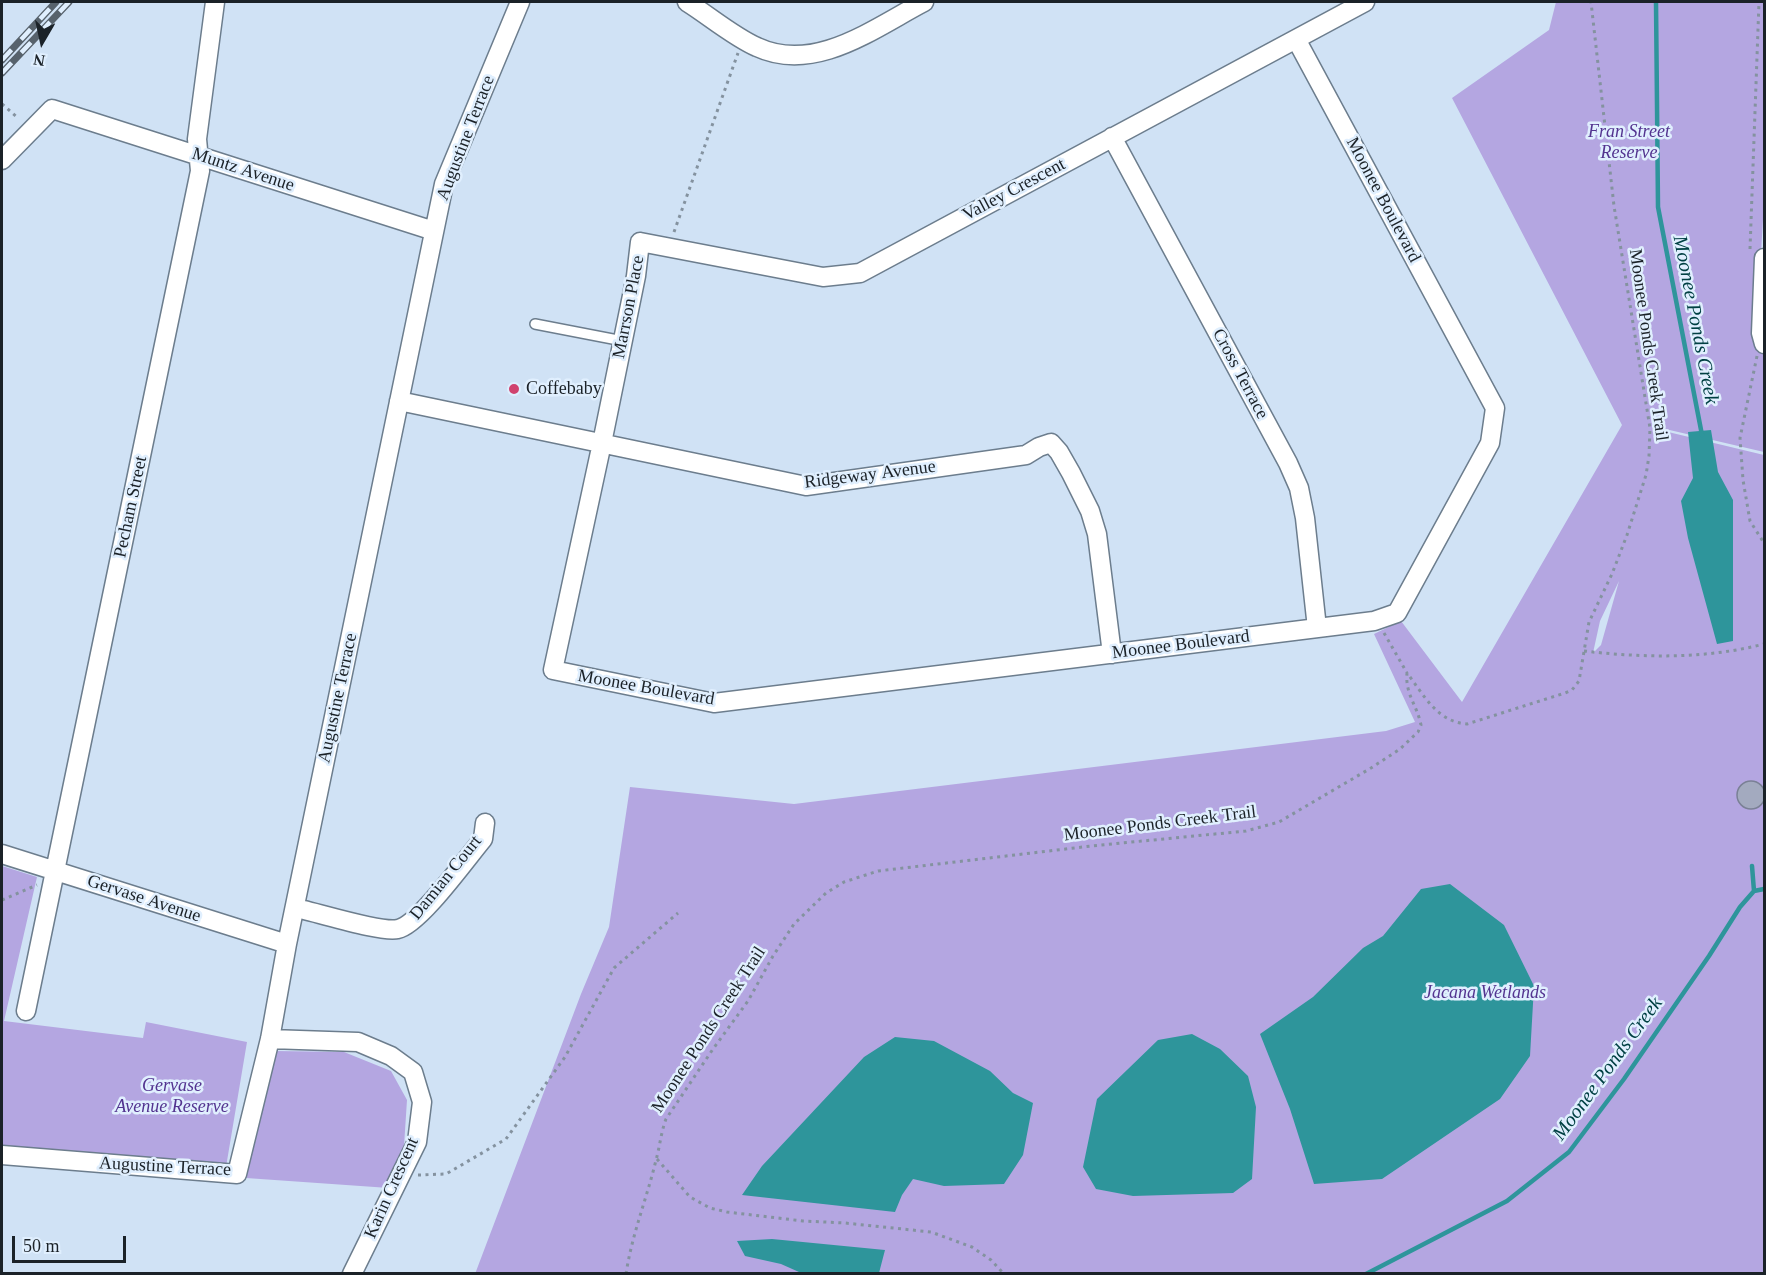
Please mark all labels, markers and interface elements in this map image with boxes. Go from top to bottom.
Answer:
north arrow [12,12,72,72]
text: N [32,51,46,70]
street label: Augustine Terrace [432,72,500,204]
park label: Fran Street Reserve [1588,121,1670,164]
street label: Moonee Boulevard [1341,134,1425,266]
street label: Muntz Avenue [189,143,297,197]
street label: Valley Crescent [959,154,1069,226]
water label: Moonee Ponds Creek [1667,234,1723,406]
street label: Moonee Ponds Creek Trail [1624,248,1672,442]
street label: Marrson Place [608,254,650,360]
street label: Cross Terrace [1207,325,1273,423]
place label: Coffebaby [526,378,602,400]
marker: Coffebaby [507,382,521,396]
street label: Pecham Street [110,454,152,560]
street label: Ridgeway Avenue [803,456,937,494]
street label: Moonee Boulevard [1111,626,1251,664]
street label: Augustine Terrace [314,631,362,765]
street label: Moonee Boulevard [576,665,716,711]
street label: Moonee Ponds Creek Trail [1062,801,1258,847]
street label: Damian Court [405,831,487,925]
street label: Gervase Avenue [84,870,204,928]
street label: Moonee Ponds Creek Trail [647,943,771,1117]
park label: Jacana Wetlands [1424,982,1546,1004]
water label: Moonee Ponds Creek [1548,993,1668,1145]
park label: Gervase Avenue Reserve [115,1075,229,1118]
street label: Karin Crescent [360,1134,424,1242]
street label: Augustine Terrace [98,1153,232,1181]
scale bar [15,1224,129,1262]
text: 50 m [23,1236,60,1256]

